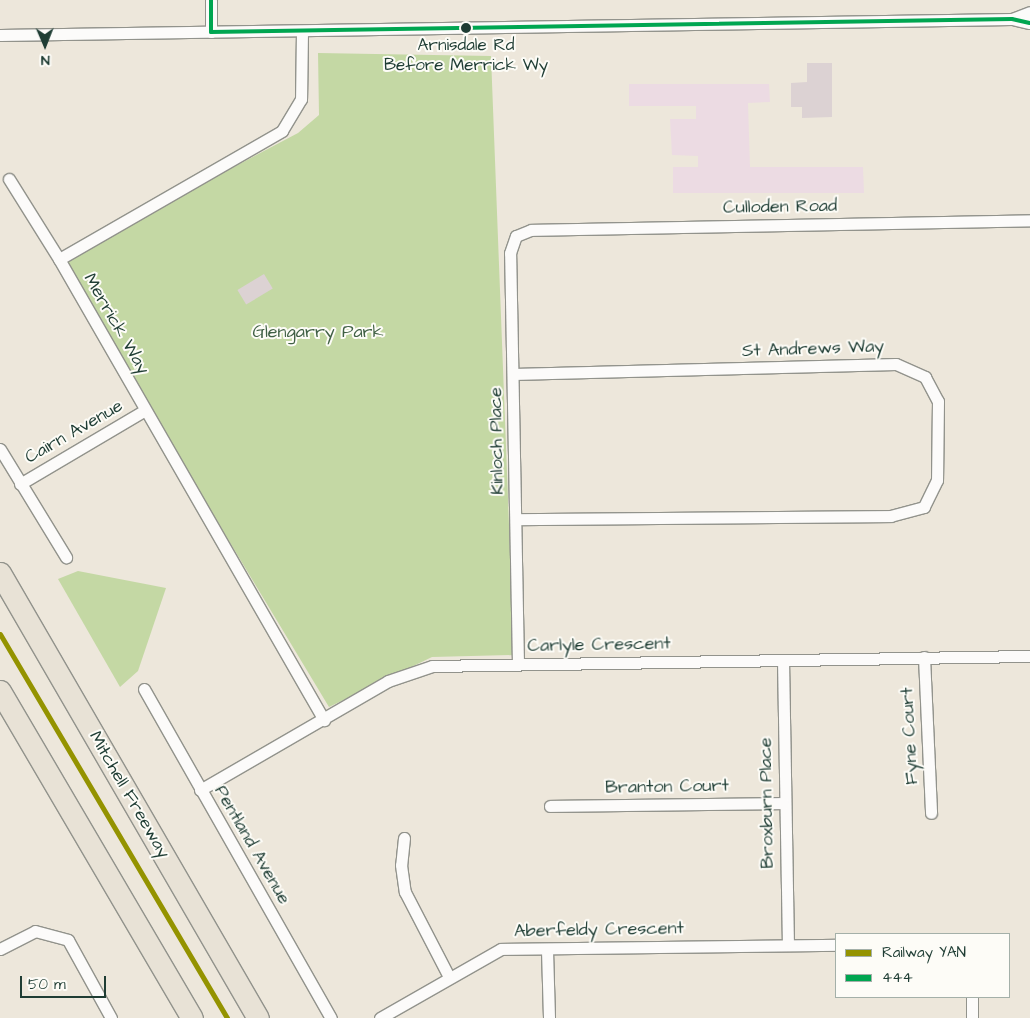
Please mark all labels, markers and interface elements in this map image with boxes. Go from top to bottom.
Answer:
north arrow [20,20,70,70]
marker: Arnisdale Rd Before Merrick Wy [461,23,471,33]
place label: Arnisdale Rd Before Merrick Wy [384,36,548,76]
text: N [41,50,50,70]
street label: Culloden Road [723,195,837,219]
street label: Merrick Way [78,270,154,378]
park label: Glengarry Park [252,321,384,343]
street label: St Andrews Way [742,336,884,362]
street label: Kinloch Place [485,387,509,495]
street label: Cairn Avenue [21,395,127,469]
street label: Carlyle Crescent [527,633,671,657]
street label: Fyne Court [897,687,923,785]
street label: Mitchell Freeway [84,728,174,862]
street label: Broxburn Place [755,737,779,869]
street label: Branton Court [605,775,729,799]
street label: Pentland Avenue [209,782,295,908]
street label: Aberfeldy Crescent [514,918,684,942]
legend [835,933,1010,998]
text: Railway YAN [882,942,966,963]
scale bar [22,966,109,998]
text: 444 [882,967,913,988]
text: 50 m [28,974,66,995]

